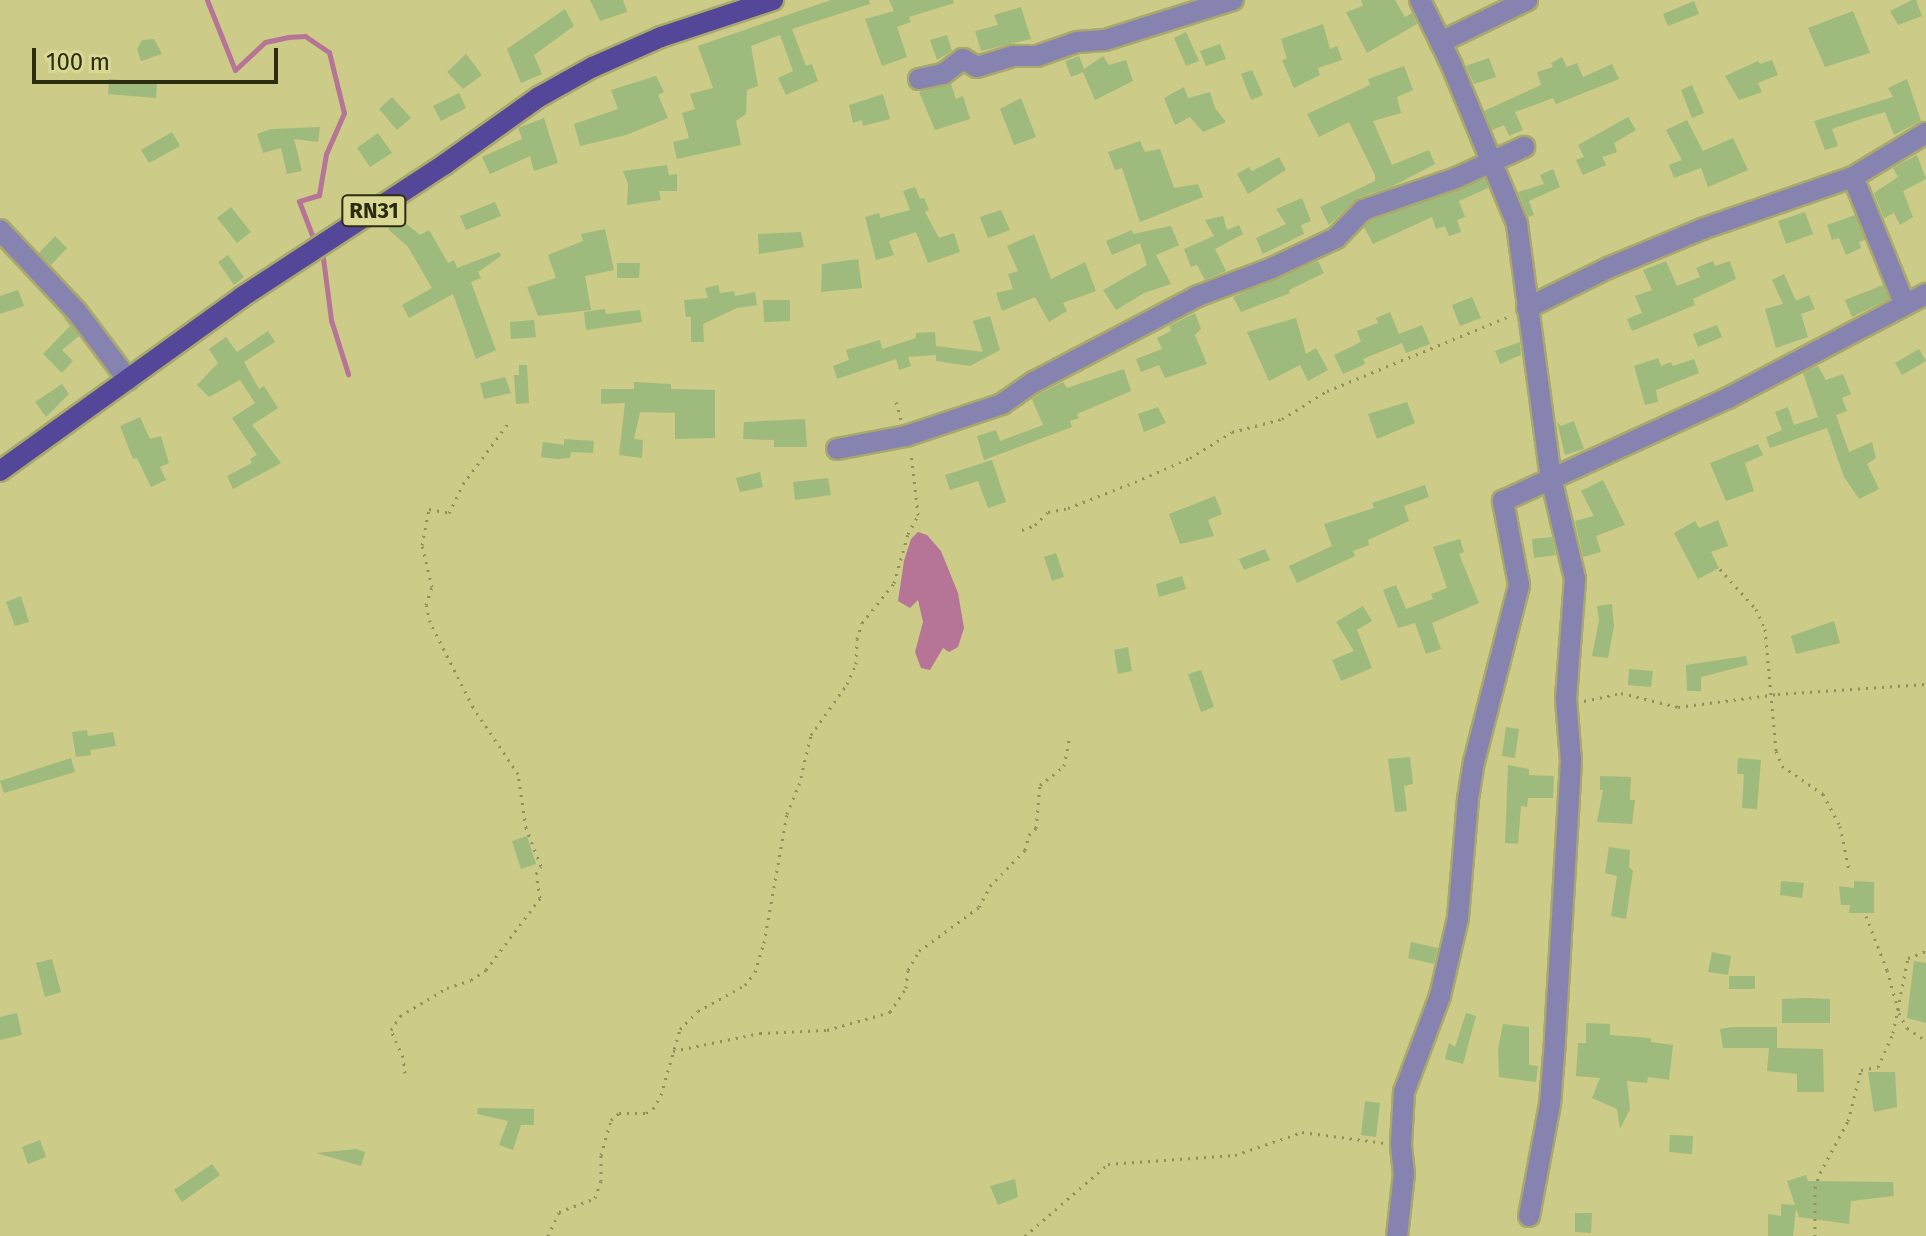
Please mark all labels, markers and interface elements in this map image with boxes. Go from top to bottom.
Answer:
scale bar [36,32,282,82]
text: 100 m [46,48,110,76]
road number: RN31 [340,193,408,229]

